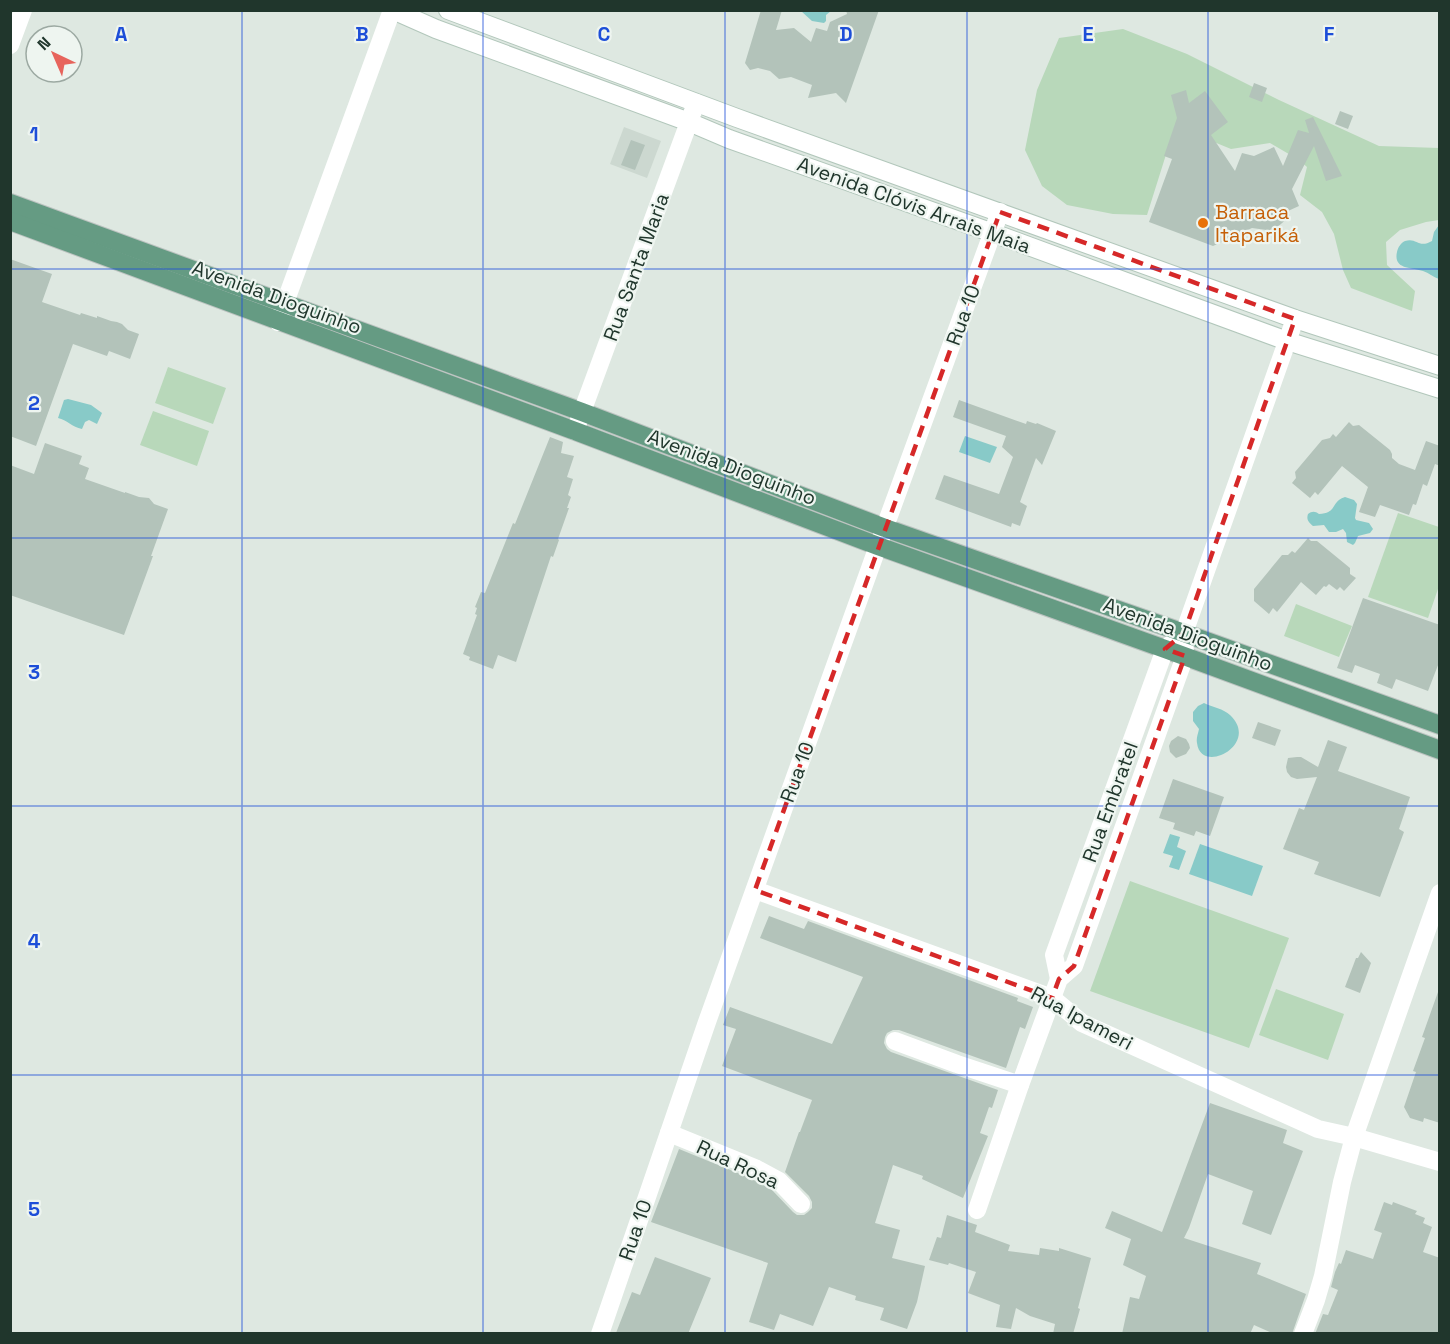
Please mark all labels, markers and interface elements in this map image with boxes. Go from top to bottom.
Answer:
text: A [115,21,128,47]
text: B [355,21,369,47]
text: C [598,21,611,47]
text: D [839,21,853,47]
text: E [1082,21,1094,47]
text: F [1324,21,1335,47]
north arrow [24,24,84,84]
text: N [33,32,55,55]
text: 1 [29,121,39,147]
street label: Avenida Clóvis Arrais Maia [794,151,1034,259]
street label: Rua Santa Maria [597,189,675,345]
place label: Barraca Itapariká [1215,199,1299,248]
marker: Barraca Itapariká [1196,216,1210,230]
street label: Avenida Dioguinho [189,254,365,340]
street label: Rua 10 [940,281,986,349]
text: 2 [28,390,40,416]
street label: Avenida Dioguinho [644,423,820,511]
street label: Avenida Dioguinho [1100,591,1276,677]
text: 3 [28,659,40,685]
street label: Rua 10 [774,738,820,806]
street label: Rua Embratel [1076,738,1144,866]
text: 4 [28,928,41,954]
street label: Rua Ipameri [1026,980,1138,1056]
street label: Rua Rosa [692,1134,784,1194]
text: 5 [28,1196,40,1222]
street label: Rua 10 [613,1196,657,1264]

